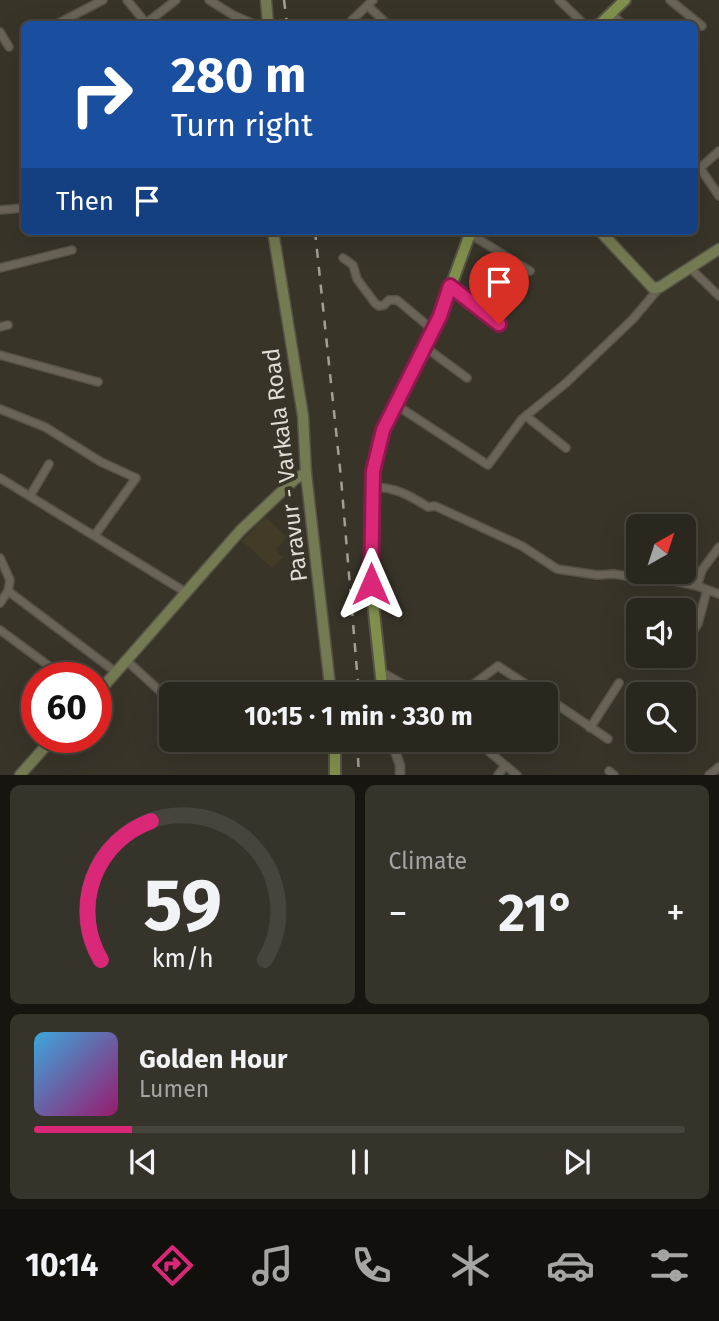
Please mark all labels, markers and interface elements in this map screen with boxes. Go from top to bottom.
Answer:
text: 280 m [171,46,307,105]
icon: right [56,49,147,140]
text: Turn right [171,106,313,144]
icon: arrive [128,182,166,220]
text: Then [56,186,114,217]
pin [469,252,529,324]
icon: arrive [480,263,518,301]
street label: Paravur - Varkala Road [257,347,313,583]
north arrow [626,514,696,584]
map controls [626,514,696,752]
position arrow [334,547,408,621]
button: sound [626,598,696,668]
speed limit sign: 60 [21,662,112,753]
button: search [626,682,696,752]
text: 10:15 · 1 min · 330 m [244,701,473,732]
text: Climate [389,847,467,875]
text: 59 [143,863,222,950]
text: 21° [498,882,575,945]
text: − [389,890,408,936]
text: + [666,890,685,936]
text: km/h [151,944,213,974]
text: Golden Hour [139,1044,287,1075]
text: Lumen [139,1075,209,1103]
icon: previous [124,1143,162,1181]
icon: pause [341,1143,379,1181]
icon: next [558,1143,596,1181]
icon: directions [148,1241,197,1290]
icon: music [248,1241,297,1290]
icon: phone [347,1241,396,1290]
icon: climate [446,1241,495,1290]
icon: car [546,1241,595,1290]
icon: filters [645,1241,694,1290]
text: 10:14 [25,1246,98,1284]

